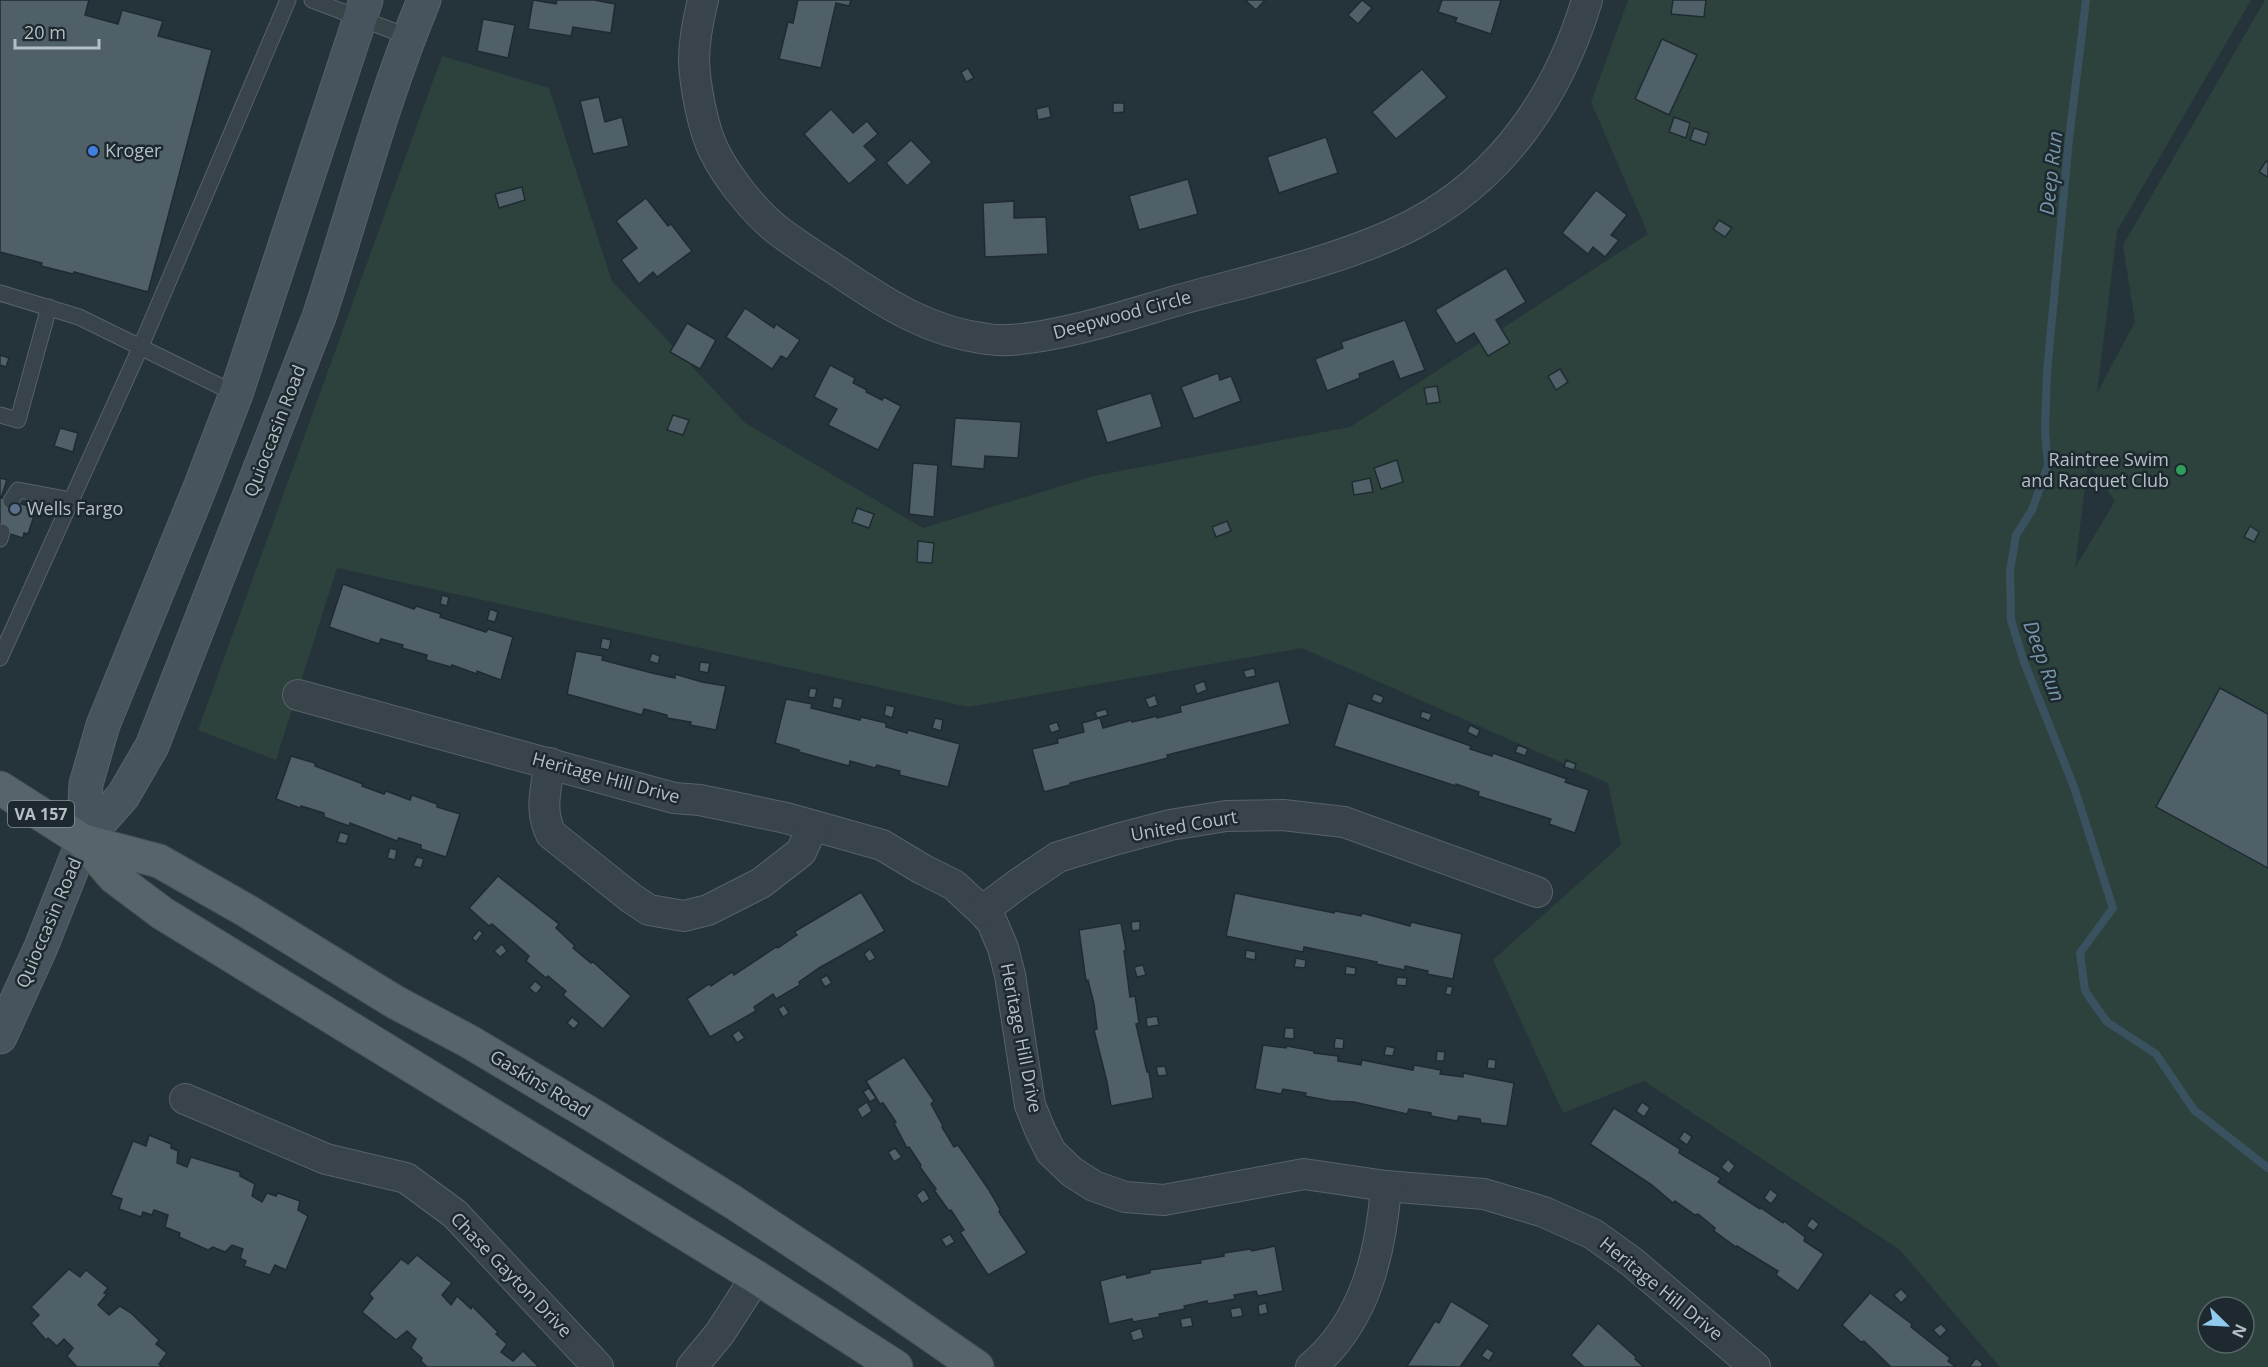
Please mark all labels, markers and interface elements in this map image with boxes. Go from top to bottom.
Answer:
scale bar [15,12,99,50]
text: 20 m [24,20,66,44]
water label: Deep Run [2033,130,2068,216]
place label: Kroger [105,138,162,162]
marker: Kroger [86,144,100,158]
street label: Deepwood Circle [1050,284,1193,344]
street label: Quioccasin Road [238,361,310,500]
place label: Raintree Swim and Racquet Club [2021,447,2169,492]
marker: Raintree Swim and Racquet Club [2174,463,2188,477]
place label: Wells Fargo [27,496,123,520]
marker: Wells Fargo [8,502,22,516]
water label: Deep Run [2017,617,2072,705]
street label: Heritage Hill Drive [530,746,683,808]
road number: VA 157 [8,801,74,827]
street label: United Court [1129,804,1239,846]
street label: Quioccasin Road [10,854,86,991]
street label: Heritage Hill Drive [996,961,1048,1115]
street label: Gaskins Road [486,1044,595,1123]
street label: Chase Gayton Drive [446,1207,578,1342]
street label: Heritage Hill Drive [1595,1231,1728,1345]
north arrow [2196,1295,2256,1355]
text: N [2227,1321,2252,1342]

